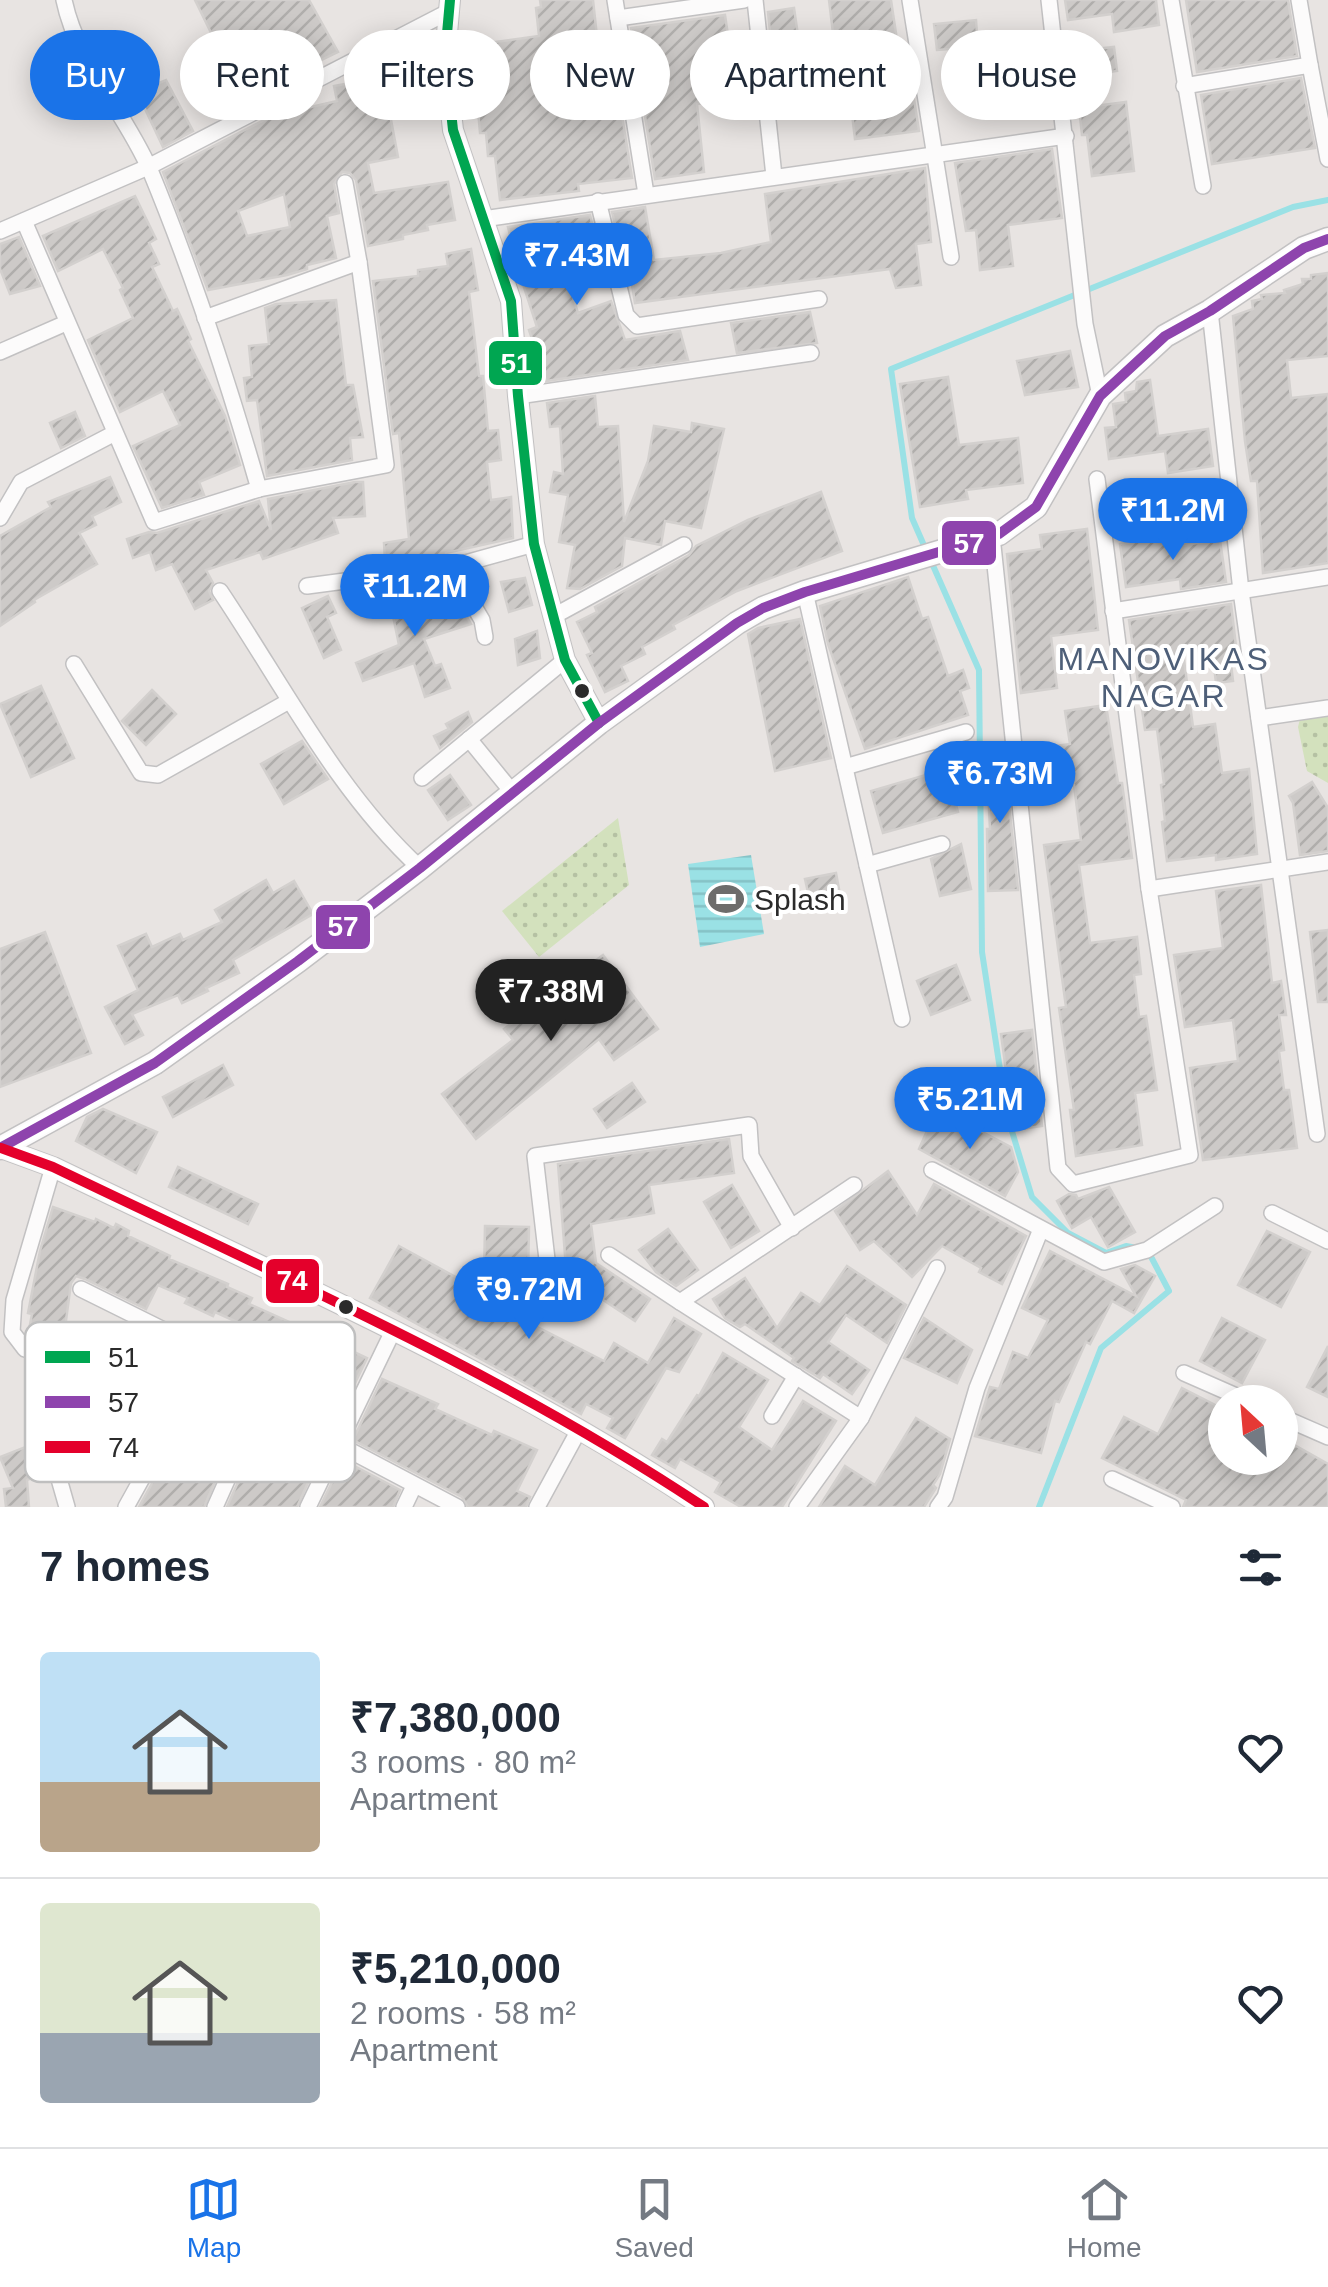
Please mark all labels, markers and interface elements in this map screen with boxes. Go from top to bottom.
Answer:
chip: Buy [30,30,160,120]
chip: Rent [180,30,324,120]
chip: Filters [344,30,510,120]
chip: New [530,30,670,120]
chip: Apartment [690,30,921,120]
chip: House [941,30,1112,120]
pin: ₹7.43M [496,223,658,308]
text: ₹7.43M [523,237,631,273]
line badge: 51 [487,339,544,387]
text: 51 [500,348,532,379]
pin: ₹11.2M [1092,478,1254,563]
text: ₹11.2M [1120,492,1226,528]
line badge: 57 [940,519,998,567]
text: 57 [953,528,985,559]
pin: ₹11.2M [334,554,496,639]
text: ₹11.2M [362,568,468,604]
district label: MANOVIKAS NAGAR [1058,641,1270,714]
unlabelled marker [572,681,592,701]
pin: ₹6.73M [919,741,1081,826]
text: ₹6.73M [946,755,1054,791]
sports icon: Splash [707,880,745,918]
place label: Splash [754,883,846,916]
line badge: 57 [314,903,372,951]
text: 57 [327,911,359,942]
pin: ₹7.38M [470,959,632,1044]
text: ₹7.38M [497,973,605,1009]
pin: ₹5.21M [889,1067,1051,1152]
text: ₹5.21M [916,1081,1024,1117]
line badge: 74 [264,1257,321,1305]
pin: ₹9.72M [448,1257,610,1342]
text: 74 [276,1265,308,1296]
text: ₹9.72M [475,1271,583,1307]
unlabelled marker [336,1297,356,1317]
legend [25,1322,355,1482]
text: 51 [108,1342,139,1373]
north arrow [1208,1385,1298,1475]
map controls [1208,1385,1298,1475]
text: 57 [108,1387,139,1418]
text: 74 [108,1432,139,1463]
icon: filters [1233,1540,1288,1595]
text: 7 homes [40,1543,210,1590]
icon: home [120,1692,240,1812]
text: ₹7,380,000 [350,1694,561,1741]
icon: heart [1233,1725,1288,1780]
text: 3 rooms · 80 m² [350,1744,576,1780]
text: Apartment [350,1781,498,1817]
icon: home [120,1943,240,2063]
text: ₹5,210,000 [350,1945,561,1992]
icon: heart [1233,1976,1288,2031]
text: 2 rooms · 58 m² [350,1995,576,2031]
text: Apartment [350,2032,498,2068]
tab: Map [186,2172,241,2264]
tab: Saved [614,2172,694,2264]
tab: Home [1067,2172,1141,2264]

